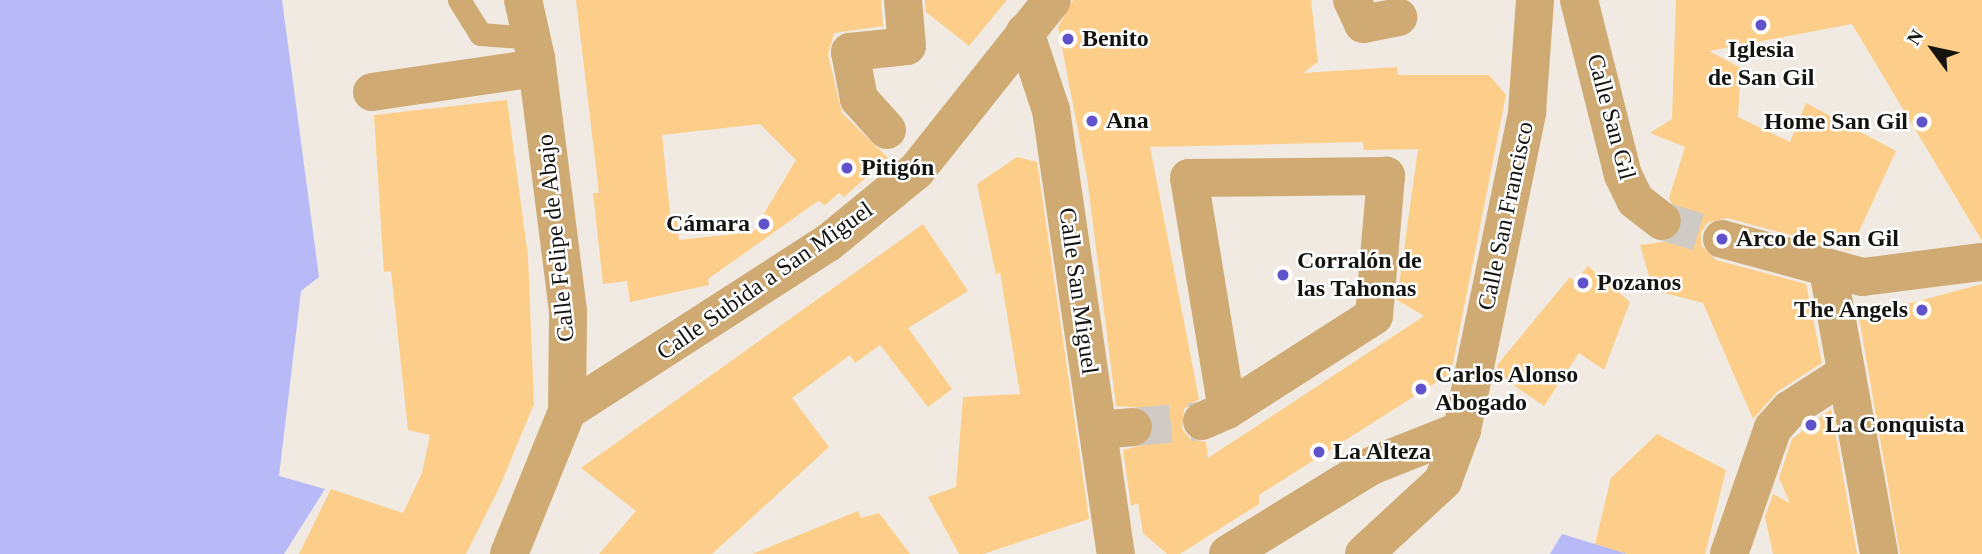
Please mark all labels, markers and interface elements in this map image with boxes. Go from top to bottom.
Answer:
north arrow [1898,14,1968,84]
marker: Iglesia de San Gil [1753,17,1769,33]
place label: Benito [1082,25,1149,53]
text: N [1902,26,1928,49]
marker: Benito [1060,31,1076,47]
place label: Iglesia de San Gil [1708,36,1814,92]
street label: Calle San Gil [1580,51,1642,183]
place label: Ana [1106,107,1149,135]
place label: Home San Gil [1764,108,1908,136]
marker: Ana [1084,113,1100,129]
marker: Home San Gil [1914,114,1930,130]
street label: Calle San Francisco [1472,119,1540,313]
street label: Calle Felipe de Abajo [531,132,581,344]
place label: Pitigón [861,154,934,182]
marker: Pitigón [839,160,855,176]
street label: Calle Subida a San Miguel [651,195,879,367]
street label: Calle San Miguel [1052,206,1104,376]
place label: Cámara [666,210,750,238]
marker: Cámara [756,216,772,232]
place label: Arco de San Gil [1736,225,1899,253]
marker: Arco de San Gil [1714,231,1730,247]
place label: Corralón de las Tahonas [1297,247,1422,303]
marker: Corralón de las Tahonas [1275,267,1291,283]
place label: Pozanos [1597,269,1681,297]
marker: Pozanos [1575,275,1591,291]
place label: The Angels [1793,296,1908,324]
marker: The Angels [1914,302,1930,318]
place label: Carlos Alonso Abogado [1435,361,1580,417]
marker: Carlos Alonso Abogado [1413,381,1429,397]
place label: La Conquista [1825,411,1964,439]
marker: La Conquista [1803,417,1819,433]
place label: La Alteza [1333,438,1432,466]
marker: La Alteza [1311,444,1327,460]

